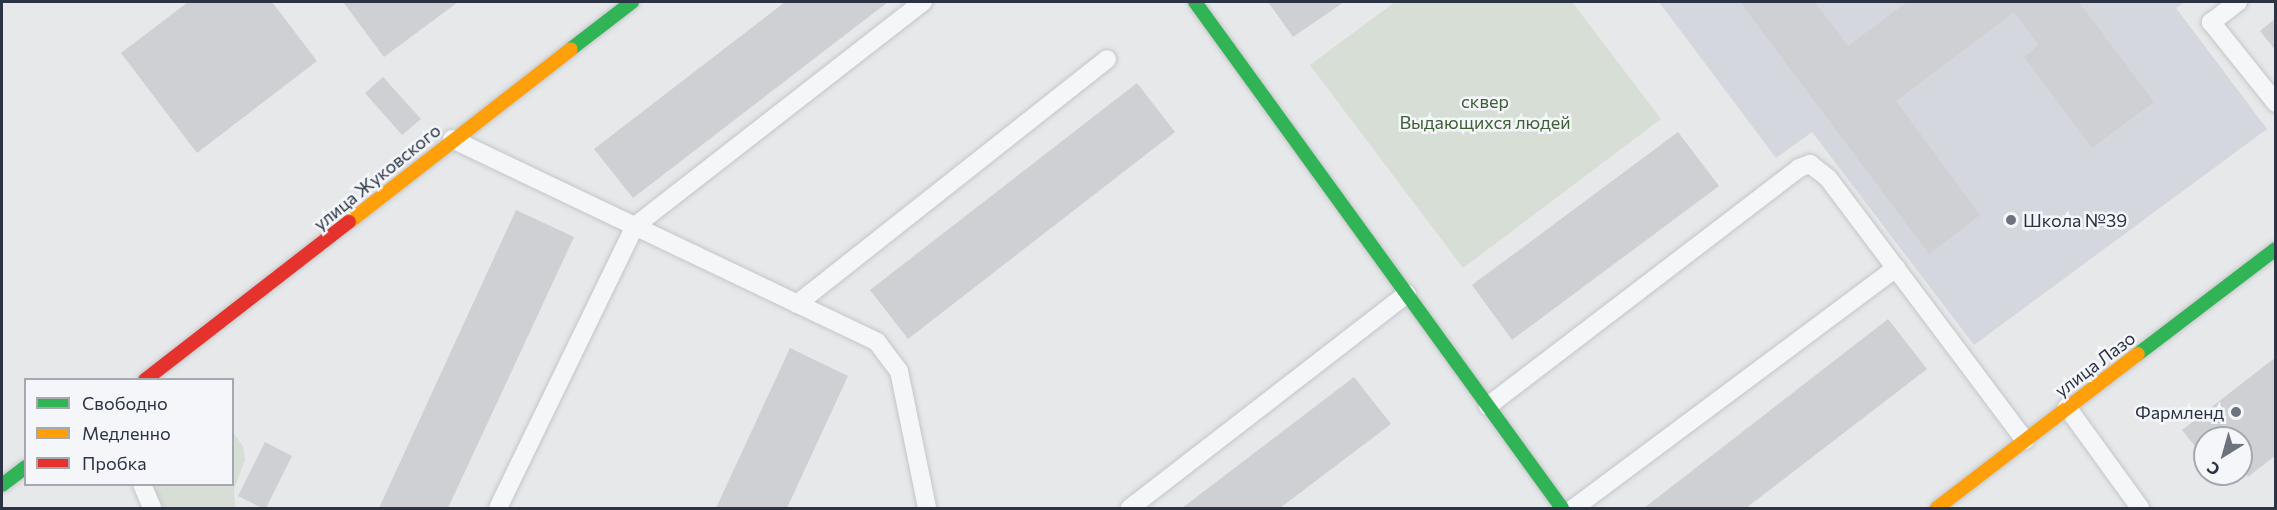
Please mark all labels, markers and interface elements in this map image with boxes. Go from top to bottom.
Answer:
park label: сквер Выдающихся людей [1399,91,1571,134]
street label: улица Жуковского [309,119,445,235]
place label: Школа №39 [2023,209,2127,231]
marker: Школа №39 [2004,213,2018,227]
street label: улица Лазо [2051,327,2139,401]
legend [24,378,234,486]
text: Свободно [82,392,168,414]
place label: Фармленд [2135,401,2224,423]
marker: Фармленд [2229,405,2243,419]
text: Медленно [82,422,171,444]
north arrow [2193,426,2253,486]
text: Пробка [82,452,147,474]
text: С [2203,458,2223,480]

